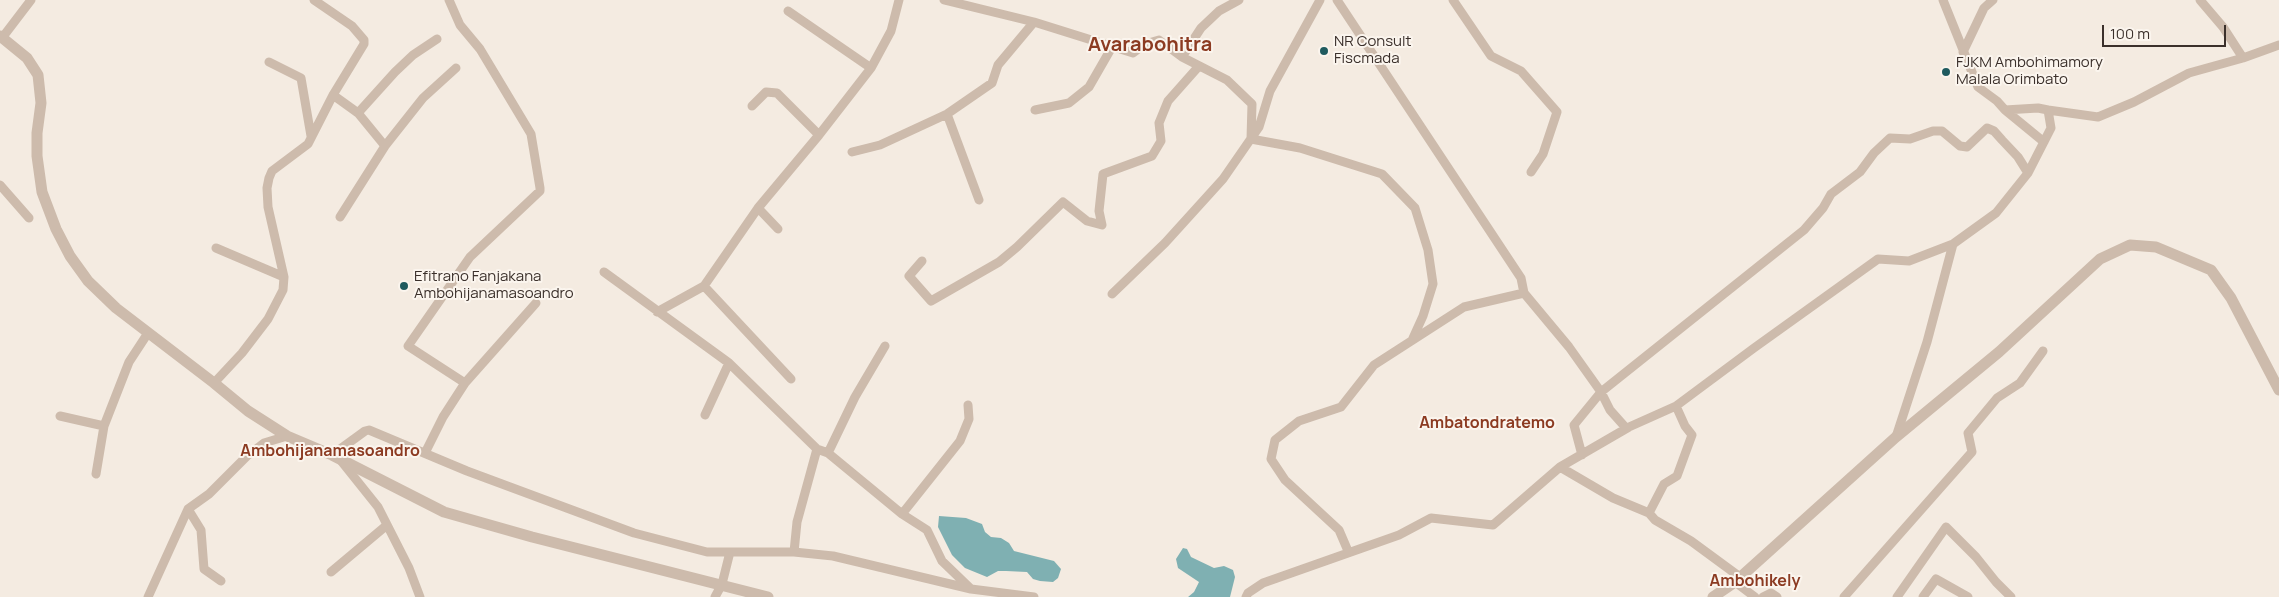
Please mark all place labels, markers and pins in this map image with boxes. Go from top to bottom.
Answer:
place label: NR Consult Fiscmada [1334,33,1412,68]
marker: NR Consult Fiscmada [1318,45,1330,57]
place label: FJKM Ambohimamory Malala Orimbato [1956,54,2103,89]
marker: FJKM Ambohimamory Malala Orimbato [1940,66,1952,78]
place label: Efitrano Fanjakana Ambohijanamasoandro [414,268,574,303]
marker: Efitrano Fanjakana Ambohijanamasoandro [398,280,410,292]

